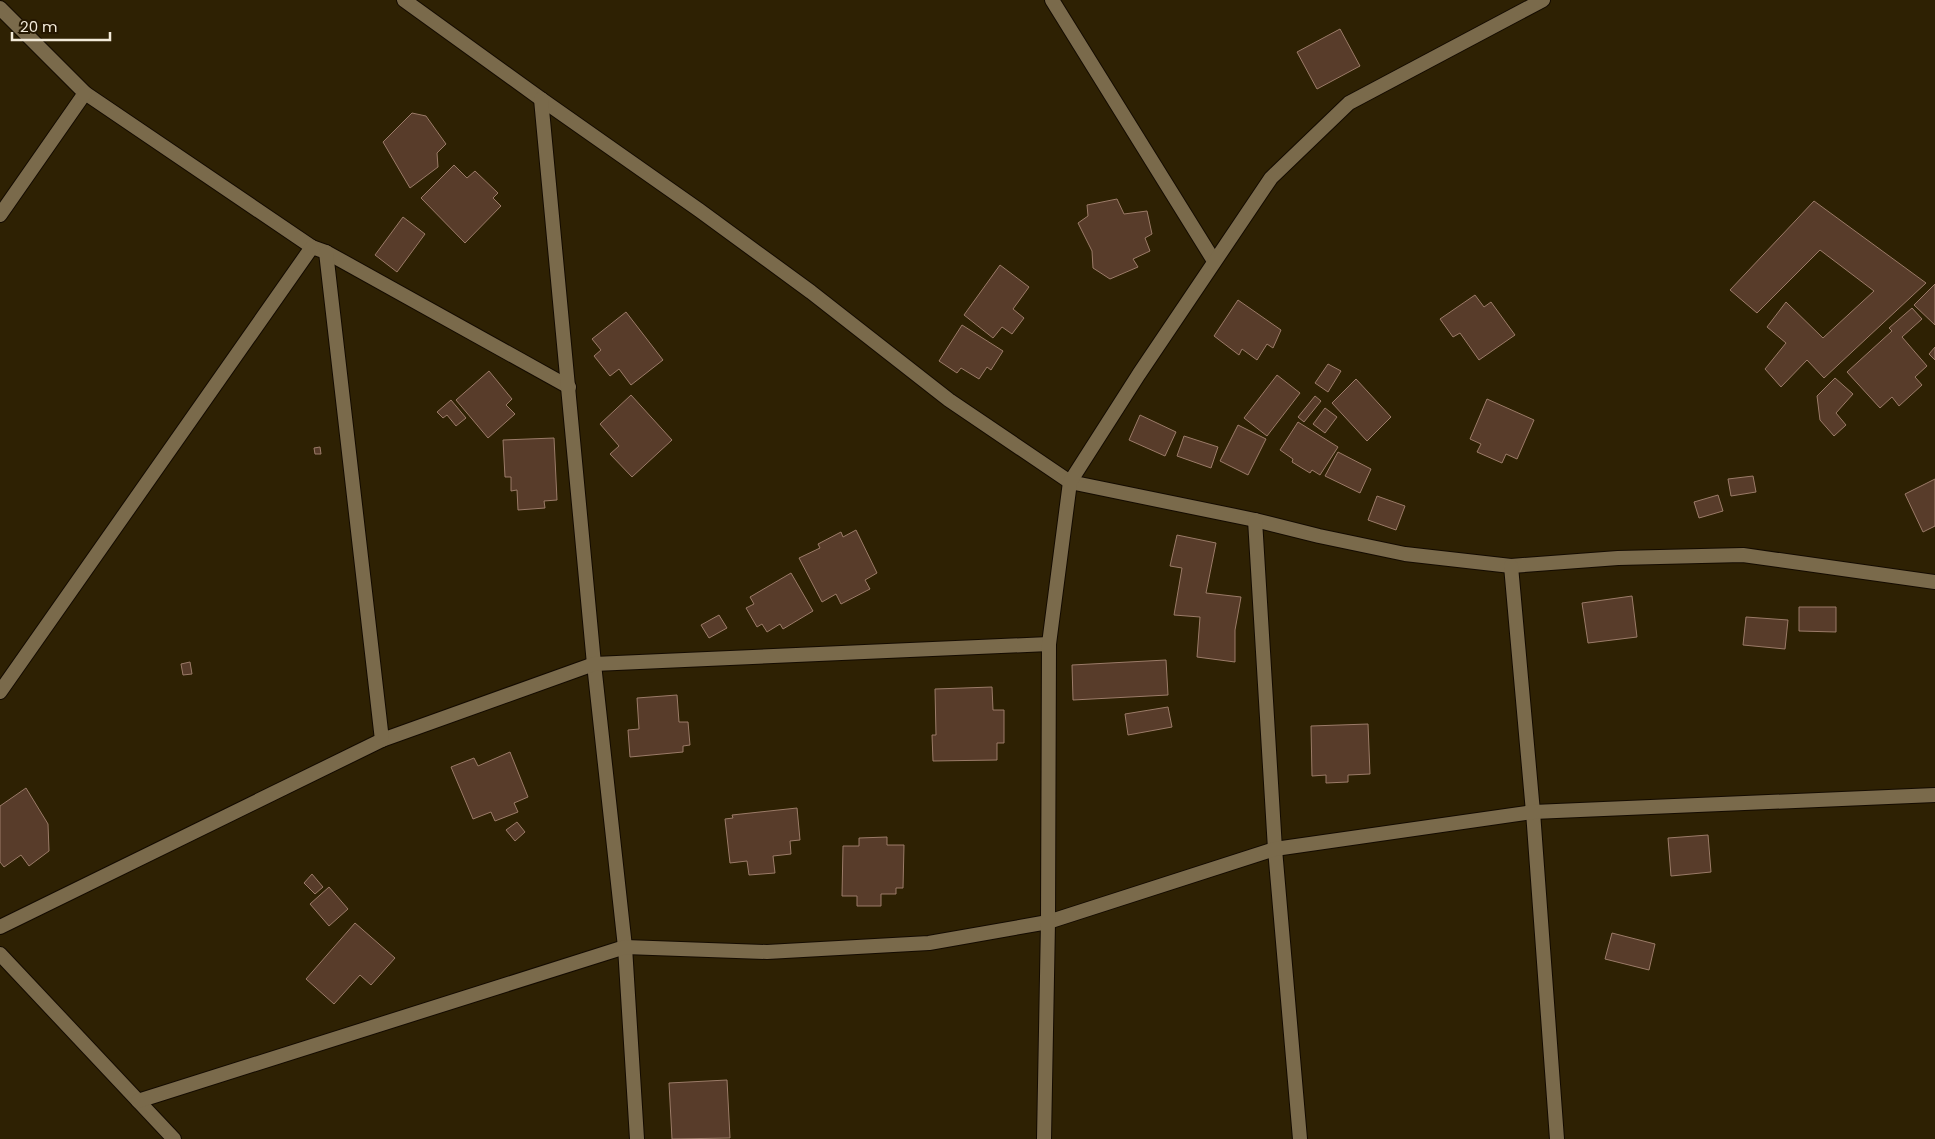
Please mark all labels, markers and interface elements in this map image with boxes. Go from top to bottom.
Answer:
scale bar [12,10,110,42]
text: 20 m [20,16,58,37]

